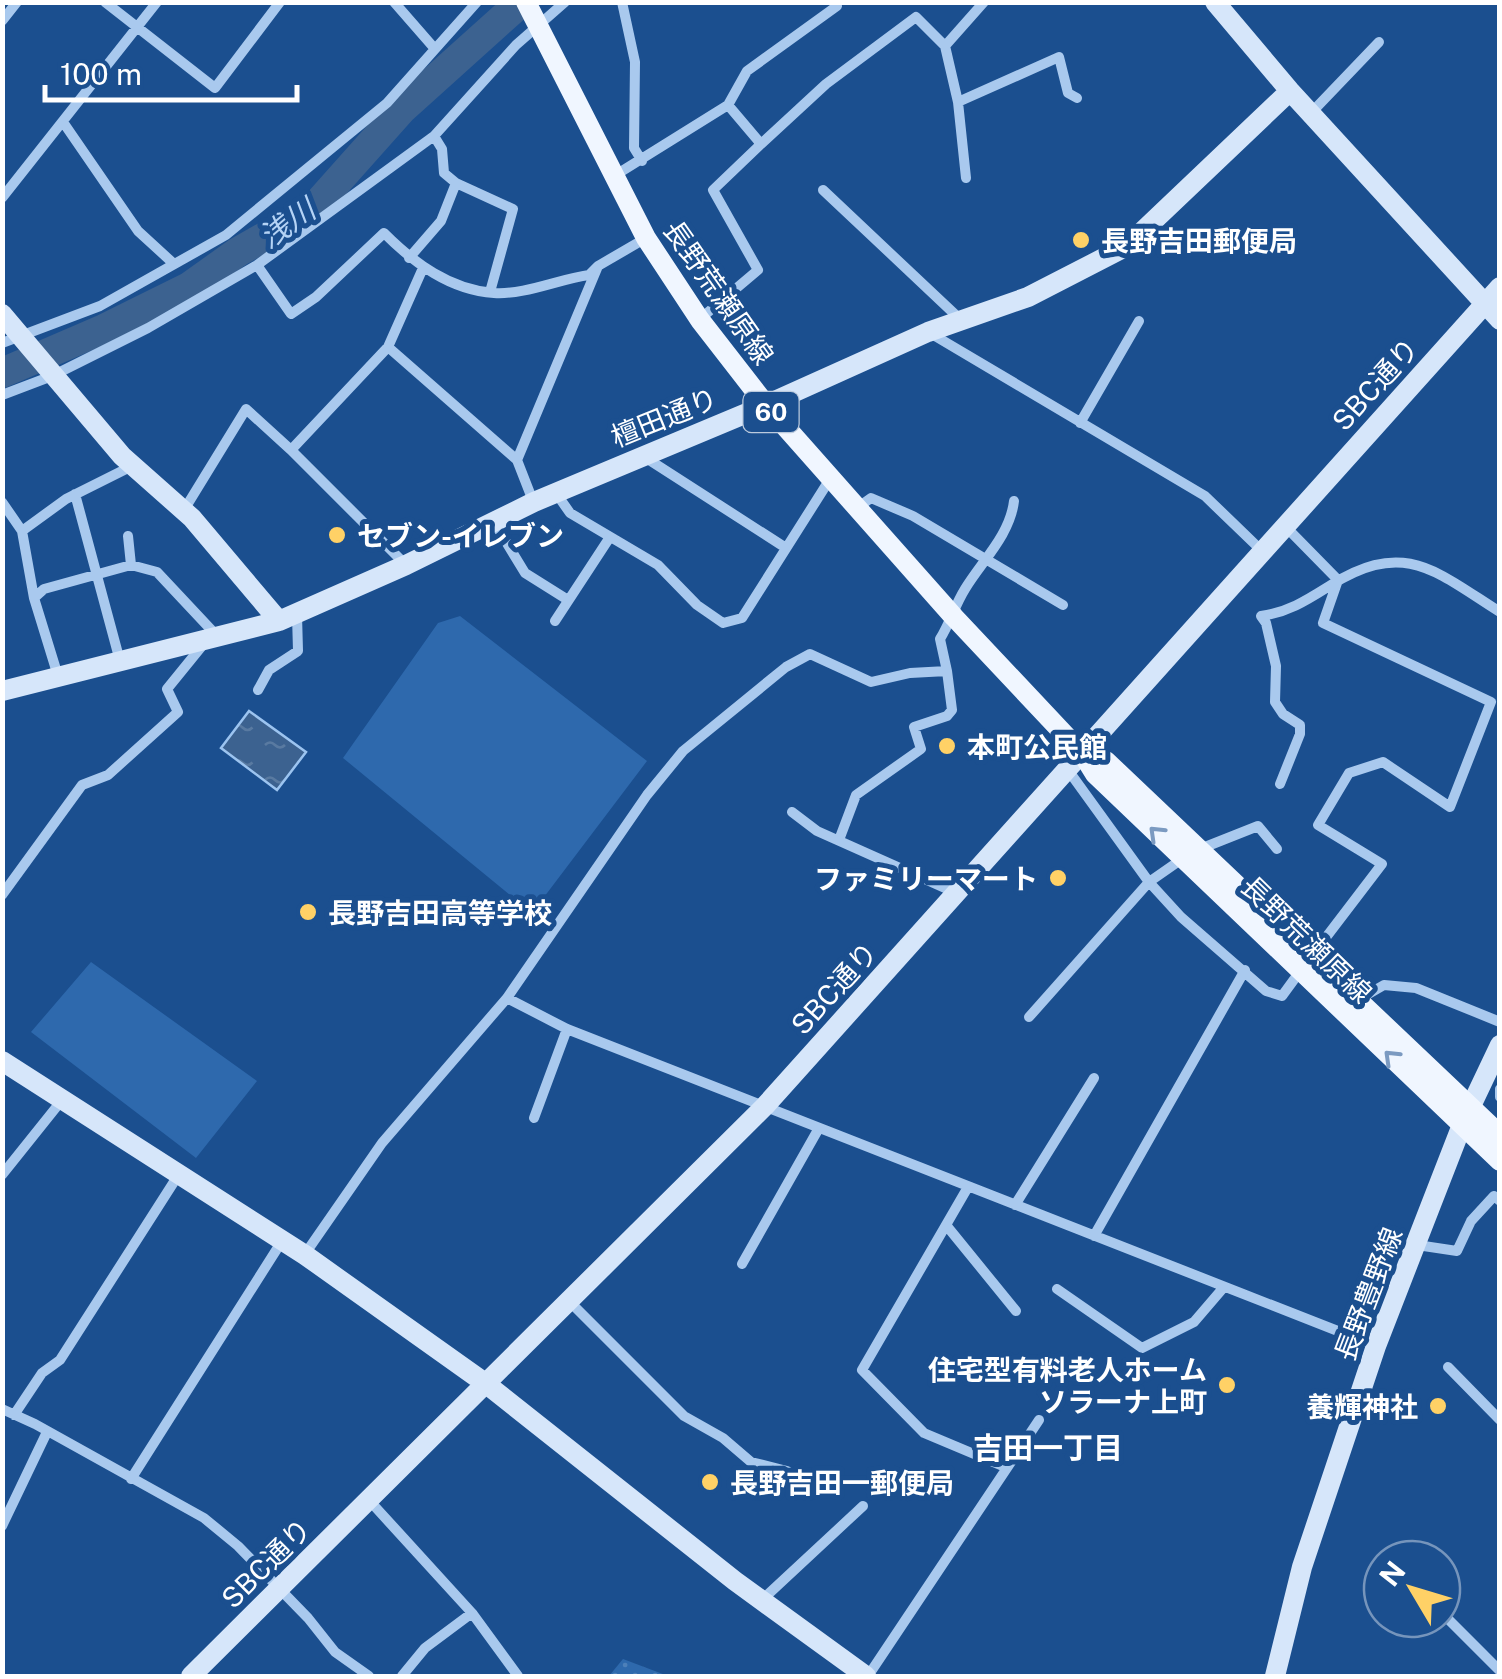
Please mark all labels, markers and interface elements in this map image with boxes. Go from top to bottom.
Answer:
scale bar [45,40,298,102]
text: 100 m [60,56,142,92]
water label: 浅川 [252,189,324,255]
street label: 長野荒瀬原線 [657,214,781,370]
place label: 長野吉田郵便局 [1101,224,1297,257]
marker: 長野吉田郵便局 [1070,229,1092,251]
street label: SBC通り [1325,331,1425,437]
street label: 檀田通り [606,381,722,453]
road number: 60 [744,392,798,432]
place label: セブン-イレブン [357,519,564,552]
marker: セブン-イレブン [326,524,348,546]
place label: 本町公民館 [967,730,1107,763]
marker: 本町公民館 [936,735,958,757]
one-way arrow [1150,827,1168,845]
place label: ファミリーマート [814,862,1038,895]
marker: ファミリーマート [1047,867,1069,889]
street label: 長野荒瀬原線 [1235,869,1379,1009]
place label: 長野吉田高等学校 [328,896,552,929]
marker: 長野吉田高等学校 [297,901,319,923]
street label: SBC通り [784,935,884,1041]
one-way arrow [1385,1051,1403,1069]
street label: 長野豊野線 [1328,1223,1408,1365]
place label: 住宅型有料老人ホーム ソラーナ上町 [928,1353,1207,1418]
marker: 住宅型有料老人ホーム ソラーナ上町 [1216,1374,1238,1396]
place label: 養輝神社 [1306,1390,1418,1423]
marker: 養輝神社 [1427,1395,1449,1417]
district label: 吉田一丁目 [973,1430,1123,1466]
place label: 長野吉田一郵便局 [730,1466,954,1499]
marker: 長野吉田一郵便局 [699,1471,721,1493]
street label: SBC通り [215,1512,317,1614]
north arrow [1362,1539,1462,1639]
text: N [1372,1555,1412,1592]

